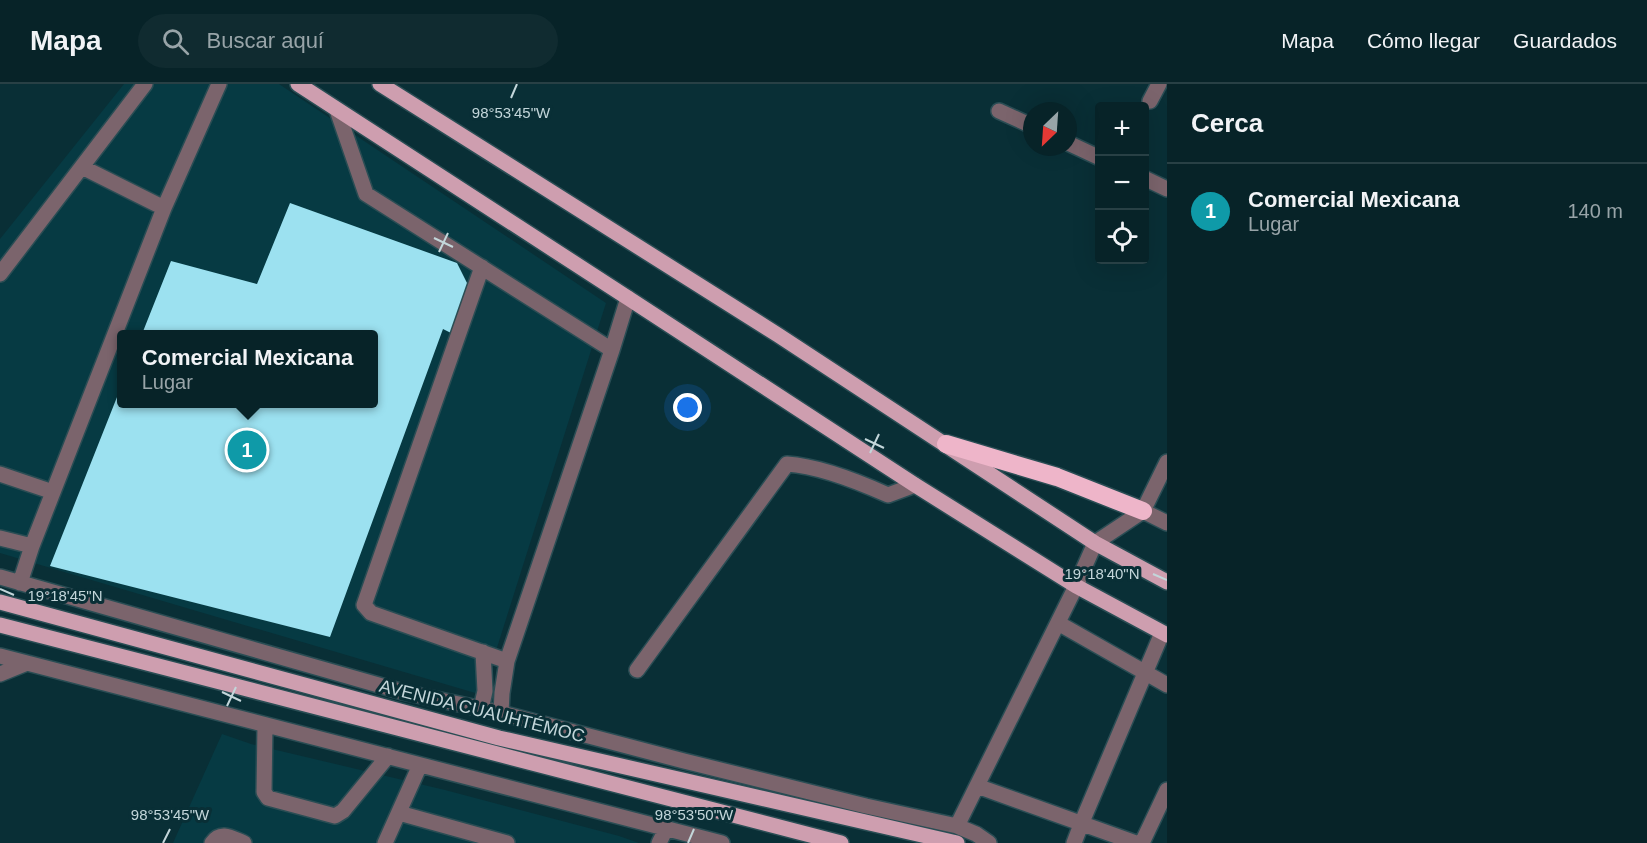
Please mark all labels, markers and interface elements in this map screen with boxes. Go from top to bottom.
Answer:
search box [138,14,558,68]
text: Mapa [30,25,102,56]
icon: search [159,25,192,58]
text: Buscar aquí [207,28,324,53]
text: Mapa [1281,29,1334,52]
text: Cómo llegar [1367,29,1480,52]
text: Guardados [1513,29,1617,52]
north arrow [1023,102,1077,156]
map controls [1095,102,1149,264]
button: + [1095,102,1149,156]
text: 98°53'45"W [472,104,551,121]
text: Cerca [1191,108,1263,138]
button: − [1095,156,1149,210]
text: Comercial Mexicana [1248,187,1460,212]
text: 1 [1205,200,1216,222]
text: 140 m [1567,200,1623,222]
button: locate [1095,210,1149,264]
text: Lugar [1248,213,1299,235]
popup [117,330,378,408]
text: Comercial Mexicana [142,345,353,370]
text: Lugar [142,371,193,393]
your location [673,393,702,422]
pin: 1 [228,428,266,472]
text: 19°18'40"N [1064,565,1140,582]
text: 19°18'45"N [27,587,103,604]
street label: AVENIDA CUAUHTÉMOC [377,676,587,746]
text: 98°53'45"W [131,806,210,823]
text: 98°53'50"W [655,806,734,823]

